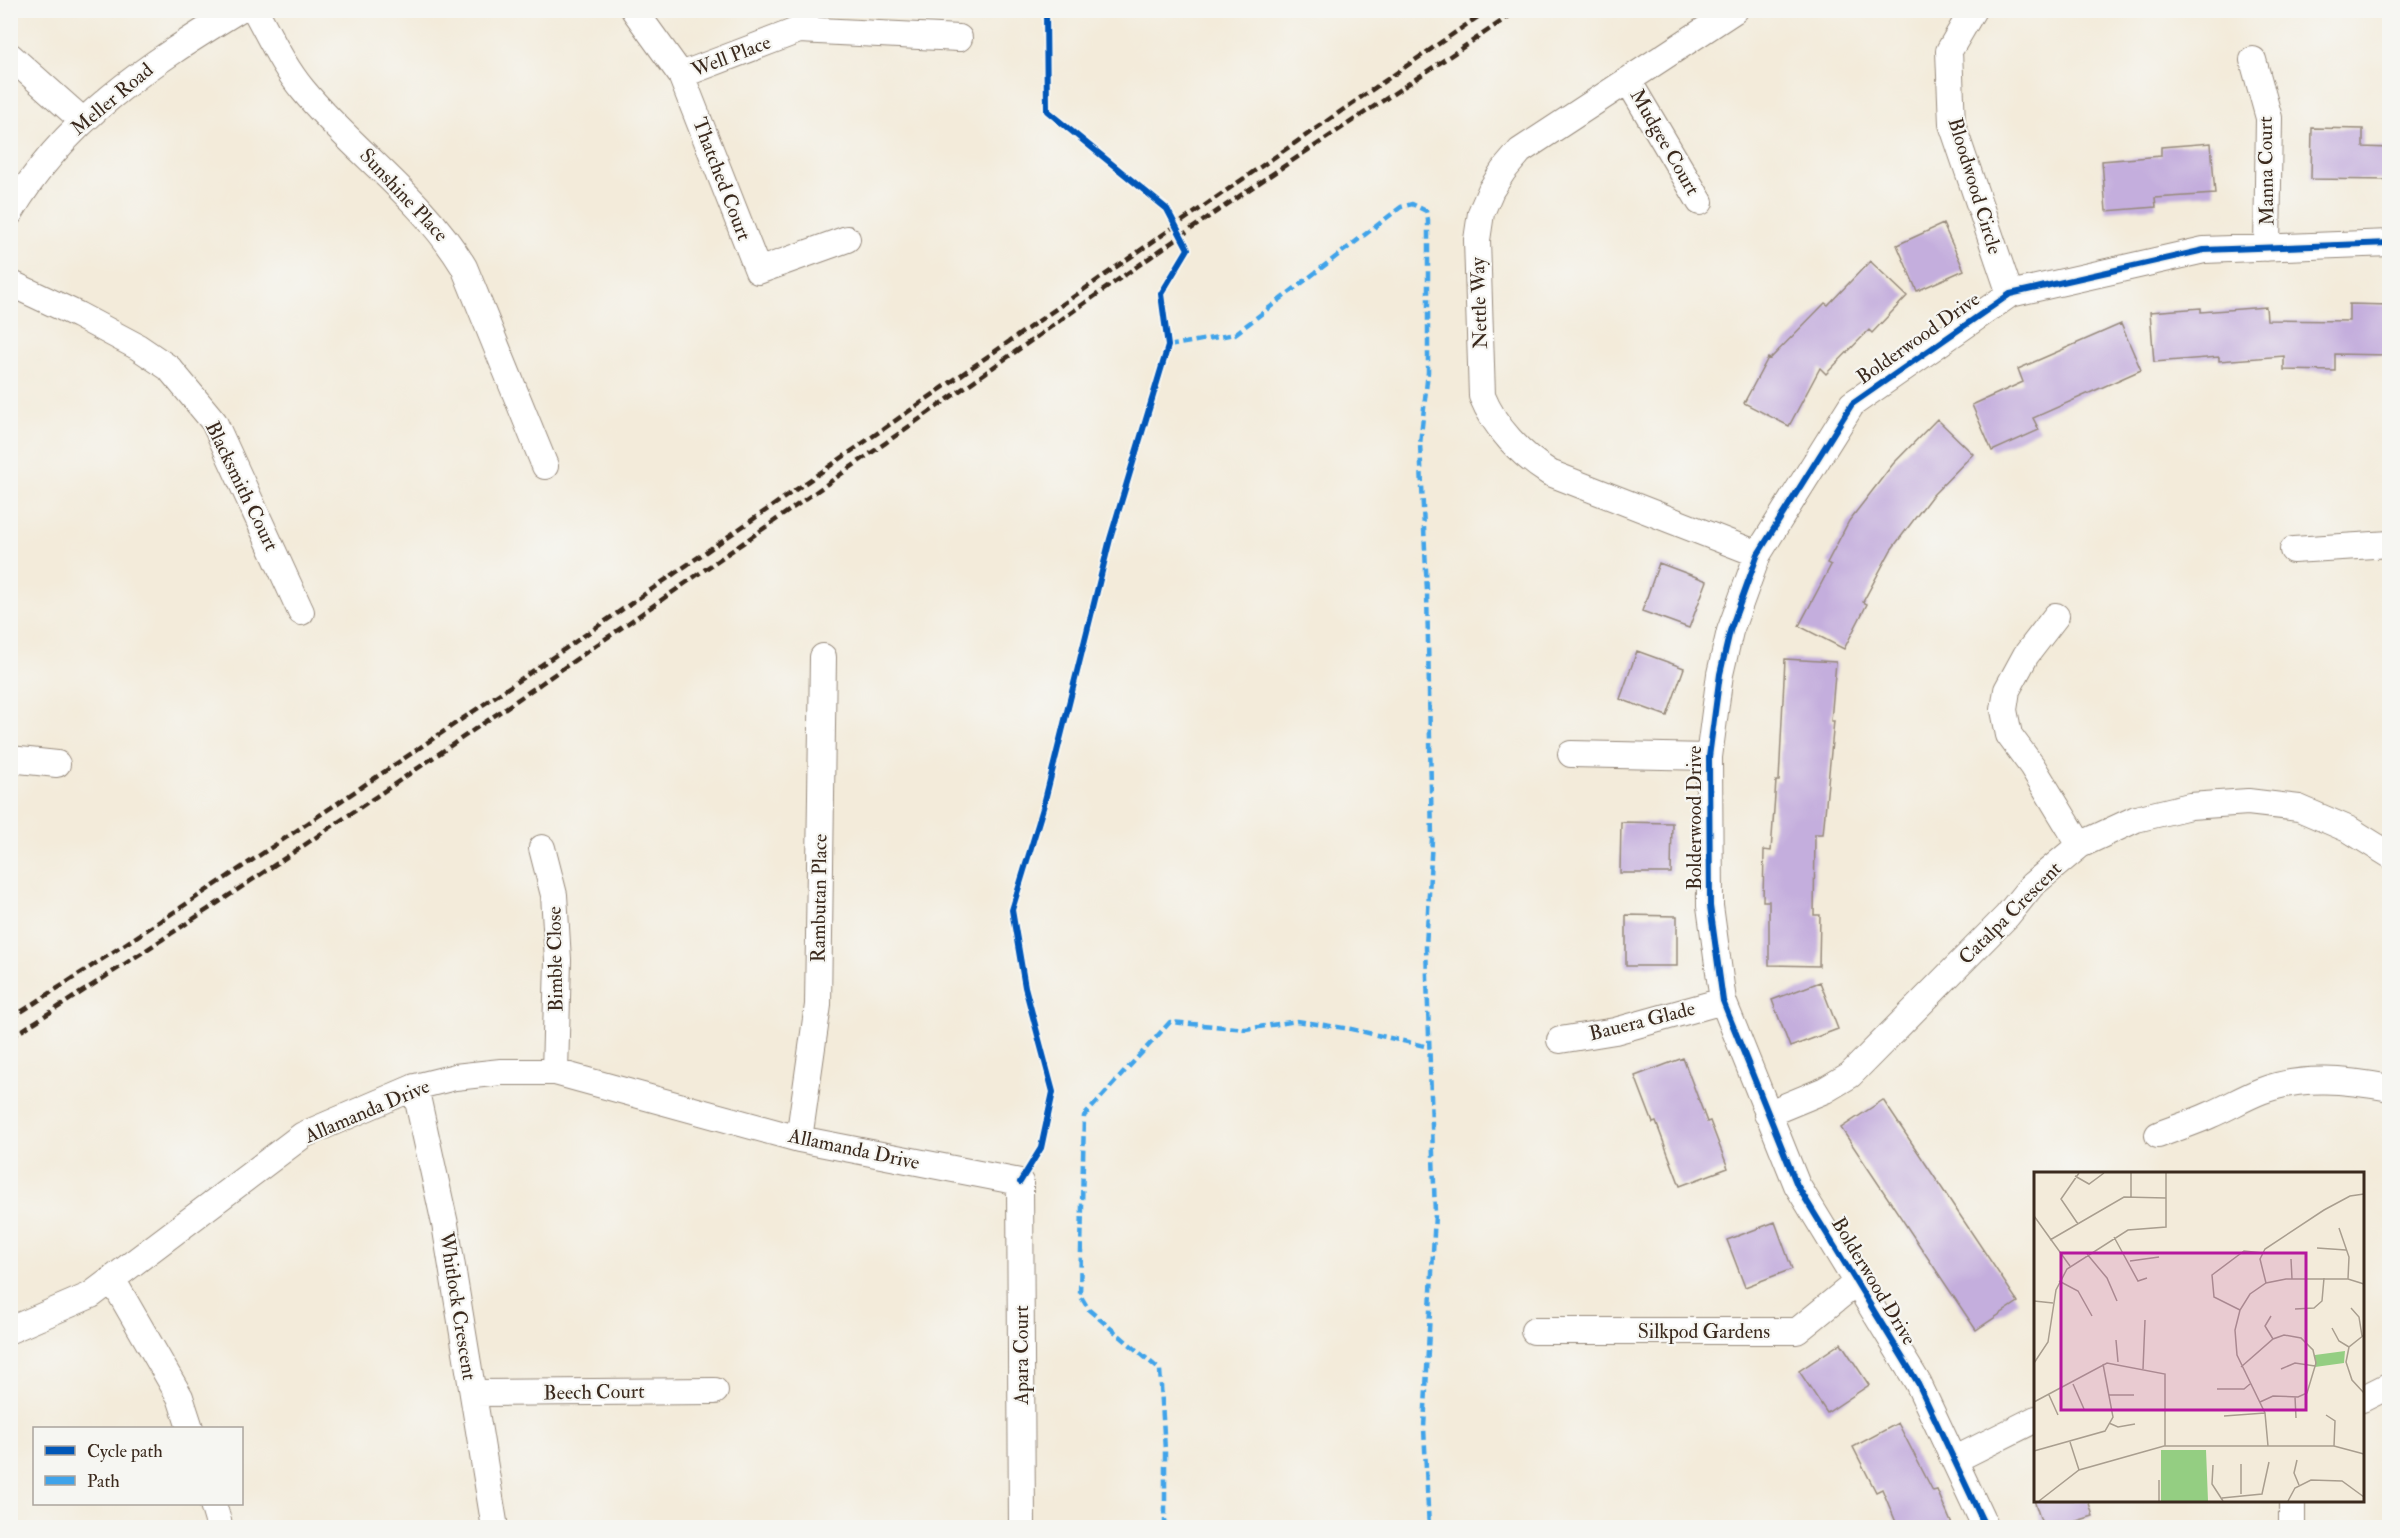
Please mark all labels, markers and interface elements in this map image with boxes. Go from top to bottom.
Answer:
street label: Well Place [687,29,774,83]
street label: Meller Road [66,57,158,141]
street label: Mudgee Court [1625,84,1706,200]
street label: Thatched Court [687,114,757,244]
street label: Bloodwood Circle [1942,115,2008,257]
street label: Manna Court [2253,116,2279,226]
street label: Sunshine Place [354,143,454,247]
street label: Nettle Way [1465,255,1493,349]
street label: Bolderwood Drive [1852,286,1984,390]
street label: Blacksmith Court [200,417,284,555]
street label: Bolderwood Drive [1682,746,1707,890]
street label: Rambutan Place [805,833,833,963]
street label: Catalpa Crescent [1953,856,2068,970]
street label: Bimble Close [542,906,568,1012]
street label: Bauera Glade [1586,996,1698,1046]
street label: Allamanda Drive [300,1073,433,1149]
street label: Allamanda Drive [785,1123,922,1175]
inset map [2034,1172,2364,1502]
street label: Bolderwood Drive [1826,1213,1922,1349]
street label: Whitlock Crescent [434,1229,482,1382]
street label: Apara Court [1009,1305,1035,1406]
street label: Silkpod Gardens [1638,1319,1770,1345]
street label: Beech Court [543,1379,645,1405]
legend [33,1427,243,1505]
text: Cycle path [87,1440,163,1463]
text: Path [87,1470,120,1493]

